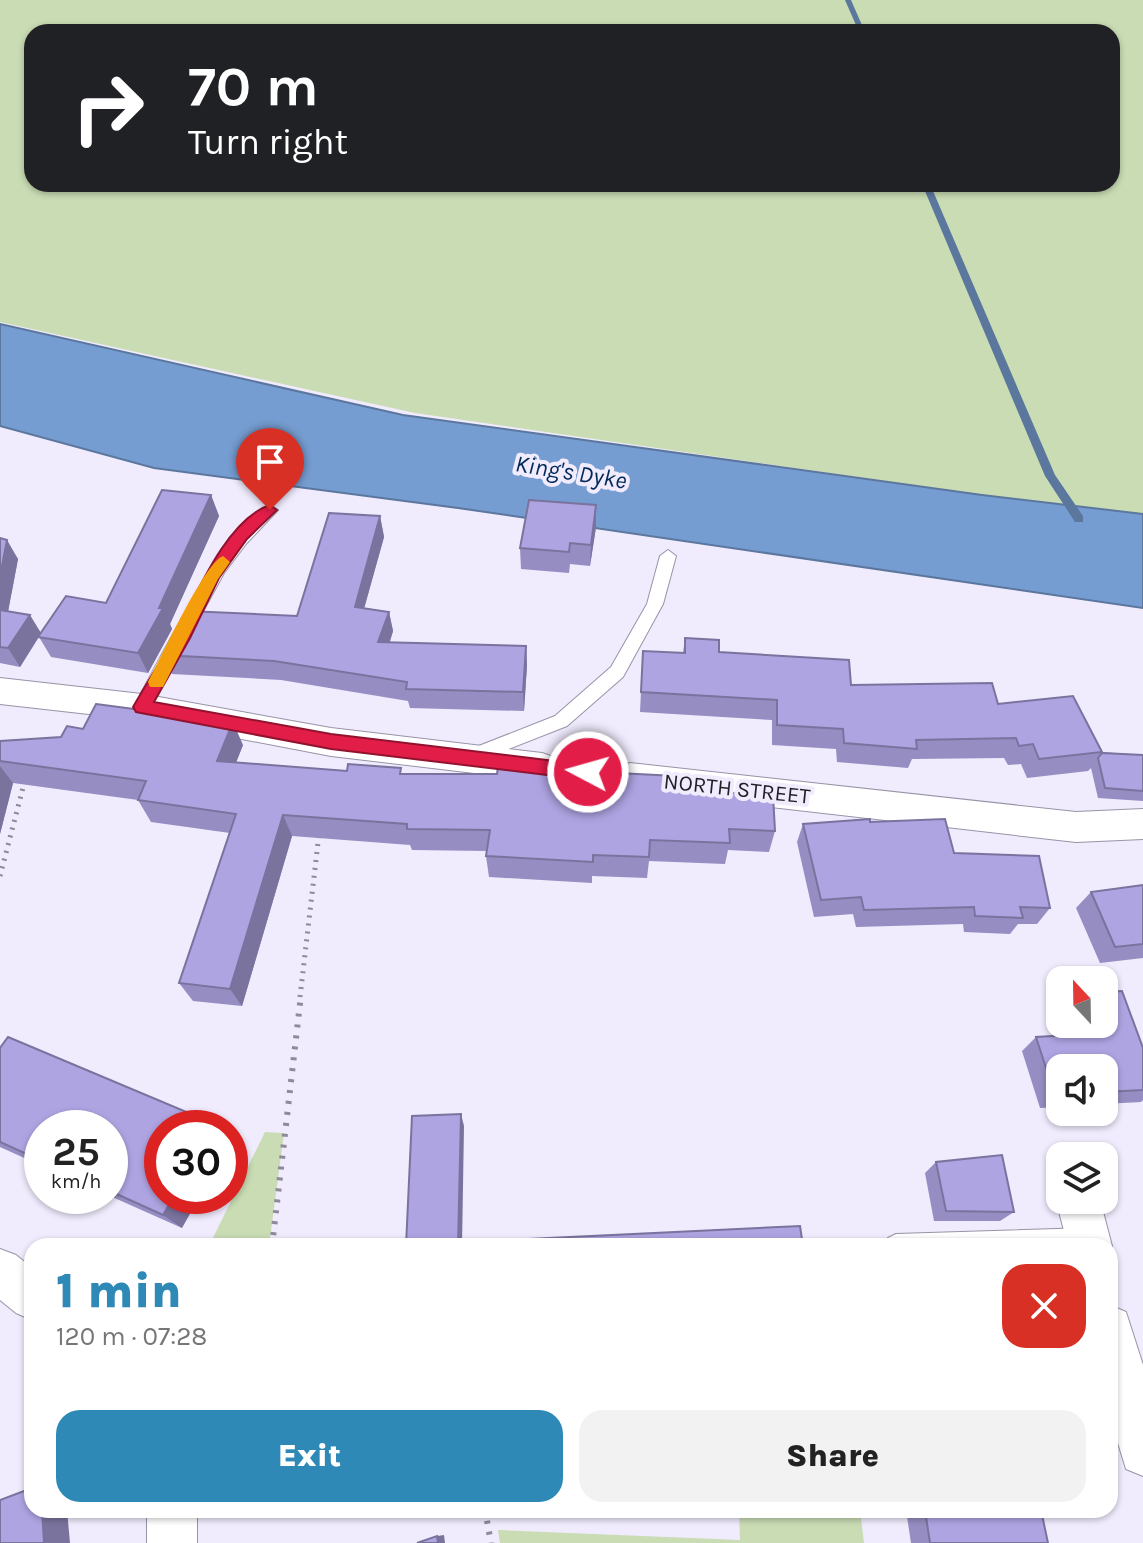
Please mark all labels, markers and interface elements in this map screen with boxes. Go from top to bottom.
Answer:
text: 70 m [188,54,319,119]
icon: right [56,56,160,160]
text: Turn right [188,121,348,163]
pin [236,428,304,510]
icon: arrive [248,440,292,484]
water label: King's Dyke [513,449,629,495]
position arrow [546,730,630,814]
street label: NORTH STREET [662,768,812,810]
north arrow [1046,966,1118,1038]
map controls [1046,966,1118,1214]
button: sound [1046,1054,1118,1126]
speed limit sign: 30 [144,1110,248,1214]
text: 25 [52,1128,100,1175]
button: layers [1046,1142,1118,1214]
text: km/h [51,1170,101,1193]
text: 1 min [56,1263,182,1319]
button: close [1002,1264,1086,1348]
text: 120 m · 07:28 [56,1321,207,1352]
button: Exit [56,1410,563,1502]
button: Share [579,1410,1086,1502]

